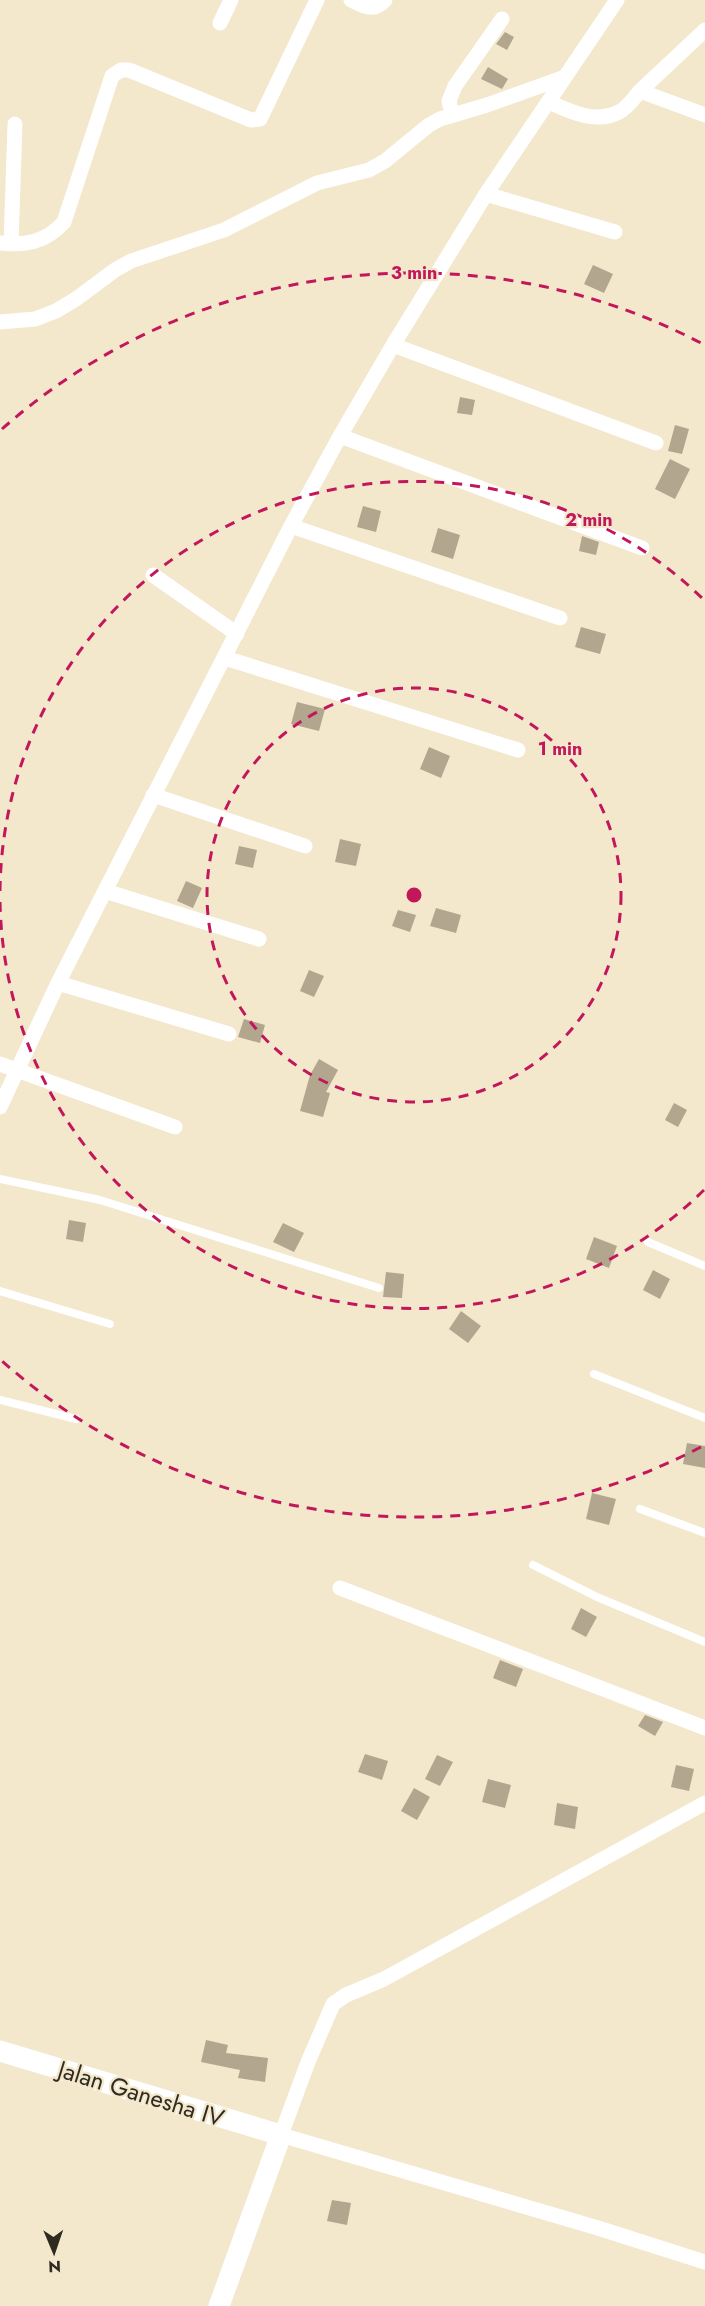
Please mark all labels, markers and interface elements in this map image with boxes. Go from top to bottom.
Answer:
text: 3 min [391,260,437,286]
text: 2 min [565,507,613,533]
text: 1 min [538,736,582,762]
centre of rings [404,885,424,905]
street label: Jalan Ganesha IV [51,2051,229,2135]
north arrow [24,2222,84,2282]
text: N [48,2255,61,2278]

